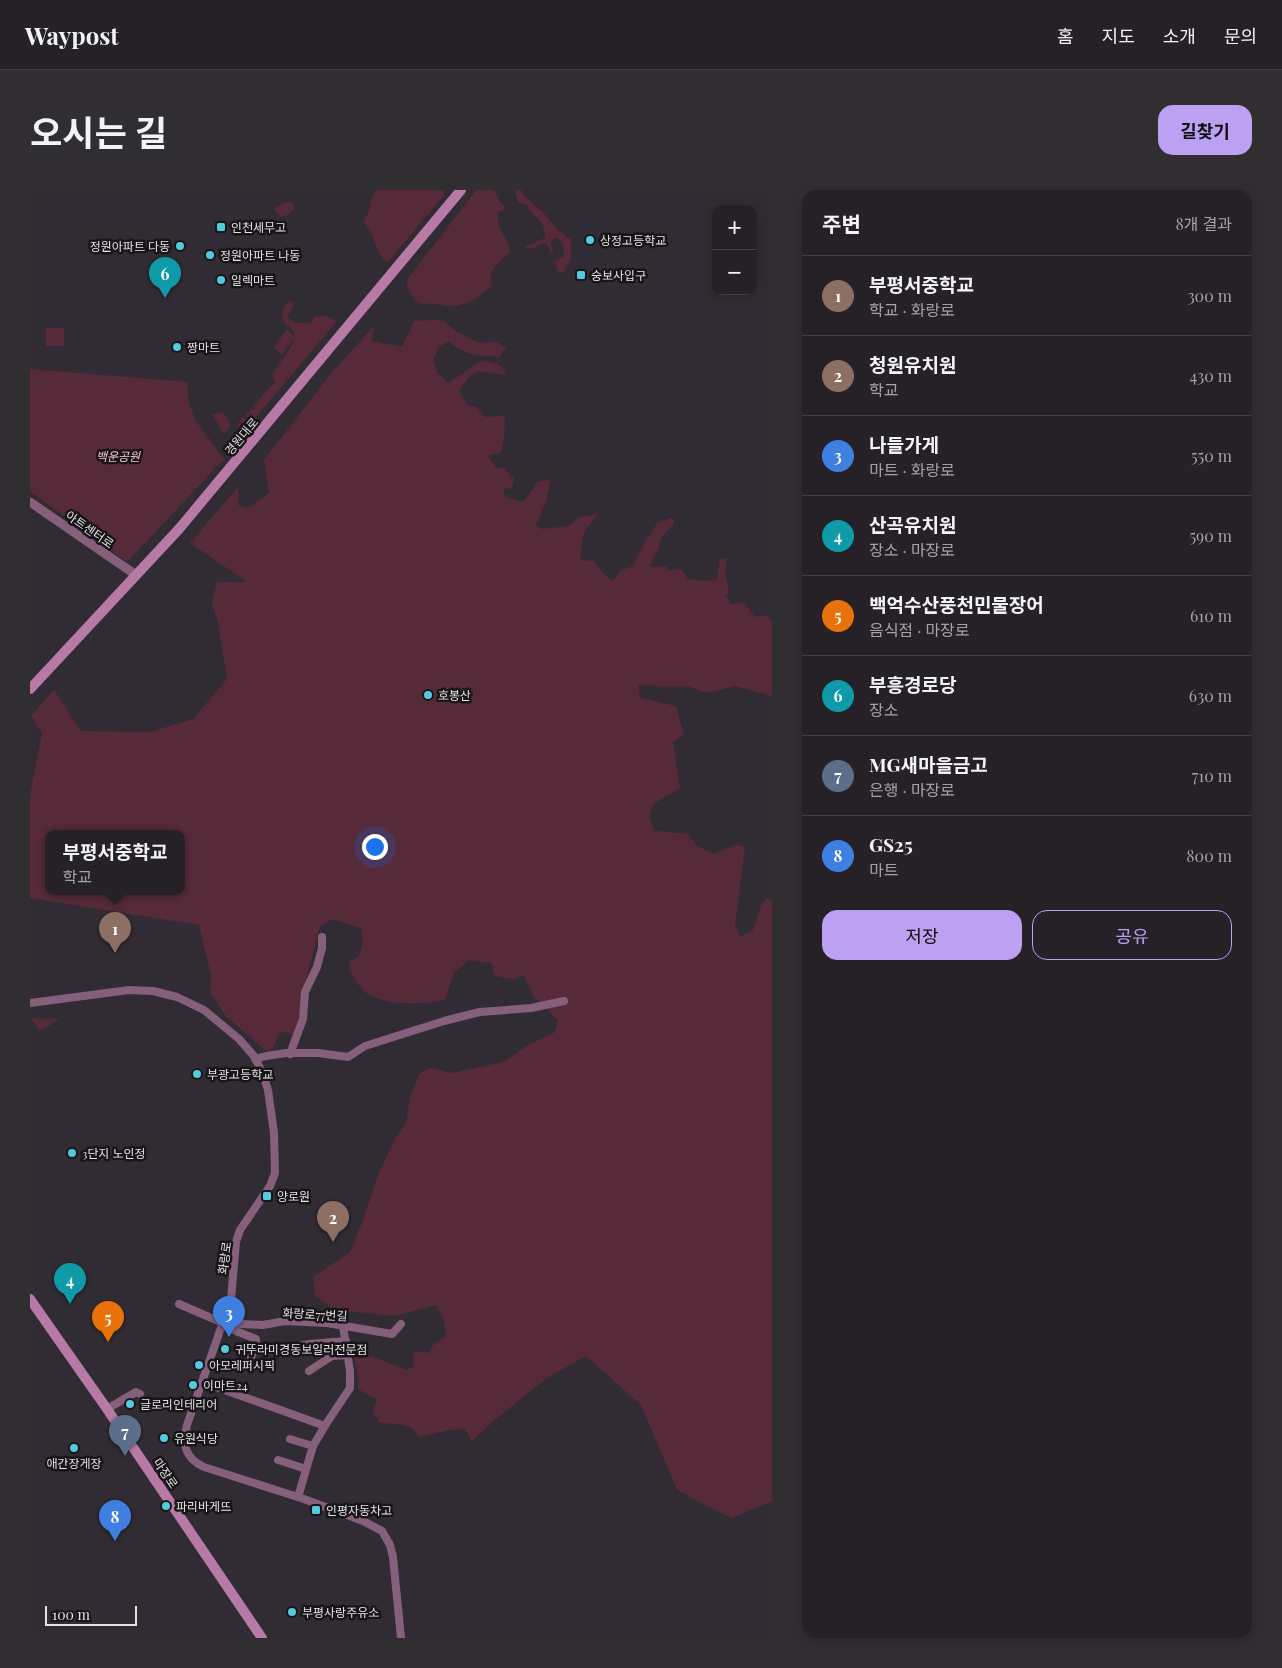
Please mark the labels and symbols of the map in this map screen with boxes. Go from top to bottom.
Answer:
place label: 인천세무고 [231,219,286,235]
marker: 인천세무고 [215,221,227,233]
place label: 상정고등학교 [600,232,666,248]
marker: 상정고등학교 [584,234,596,246]
place label: 정원아파트 다동 [90,238,170,254]
marker: 정원아파트 다동 [174,240,186,252]
place label: 정원아파트 나동 [220,247,300,263]
marker: 정원아파트 나동 [204,249,216,261]
pin: 6 [149,257,181,298]
place label: 숭보사입구 [591,267,646,283]
marker: 숭보사입구 [575,269,587,281]
place label: 일렉마트 [231,272,275,288]
marker: 일렉마트 [215,274,227,286]
place label: 짱마트 [187,339,220,355]
marker: 짱마트 [171,341,183,353]
street label: 경원대로 [221,414,261,458]
park label: 백운공원 [96,448,141,464]
street label: 아트센터로 [63,507,117,551]
place label: 호봉산 [438,687,471,703]
marker: 호봉산 [422,689,434,701]
your location [362,834,388,860]
pin: 1 [99,912,131,953]
place label: 부광고등학교 [207,1066,273,1082]
marker: 부광고등학교 [191,1068,203,1080]
place label: 3단지 노인정 [82,1145,146,1161]
marker: 3단지 노인정 [66,1147,78,1159]
place label: 양로원 [277,1188,310,1204]
marker: 양로원 [261,1190,273,1202]
pin: 2 [317,1201,349,1242]
street label: 화랑로 [214,1240,234,1276]
pin: 4 [54,1263,86,1304]
pin: 3 [213,1296,245,1337]
pin: 5 [92,1301,124,1342]
street label: 화랑로77번길 [282,1304,348,1324]
place label: 귀뚜라미경동보일러전문점 [235,1341,367,1357]
marker: 귀뚜라미경동보일러전문점 [219,1343,231,1355]
place label: 아모레퍼시픽 [209,1357,275,1373]
marker: 아모레퍼시픽 [193,1359,205,1371]
place label: 이마트24 [203,1377,248,1393]
marker: 이마트24 [187,1379,199,1391]
place label: 글로리인테리어 [140,1396,217,1412]
marker: 글로리인테리어 [124,1398,136,1410]
pin: 7 [109,1415,141,1456]
place label: 유원식당 [174,1430,218,1446]
marker: 유원식당 [158,1432,170,1444]
marker: 애간장게장 [68,1442,80,1454]
place label: 애간장게장 [46,1455,102,1471]
street label: 마장로 [150,1455,182,1491]
place label: 파리바게뜨 [176,1498,231,1514]
pin: 8 [99,1500,131,1541]
marker: 파리바게뜨 [160,1500,172,1512]
place label: 인평자동차고 [326,1502,392,1518]
marker: 인평자동차고 [310,1504,322,1516]
scale bar [45,1603,138,1626]
place label: 부평사랑주유소 [302,1604,379,1620]
marker: 부평사랑주유소 [286,1606,298,1618]

